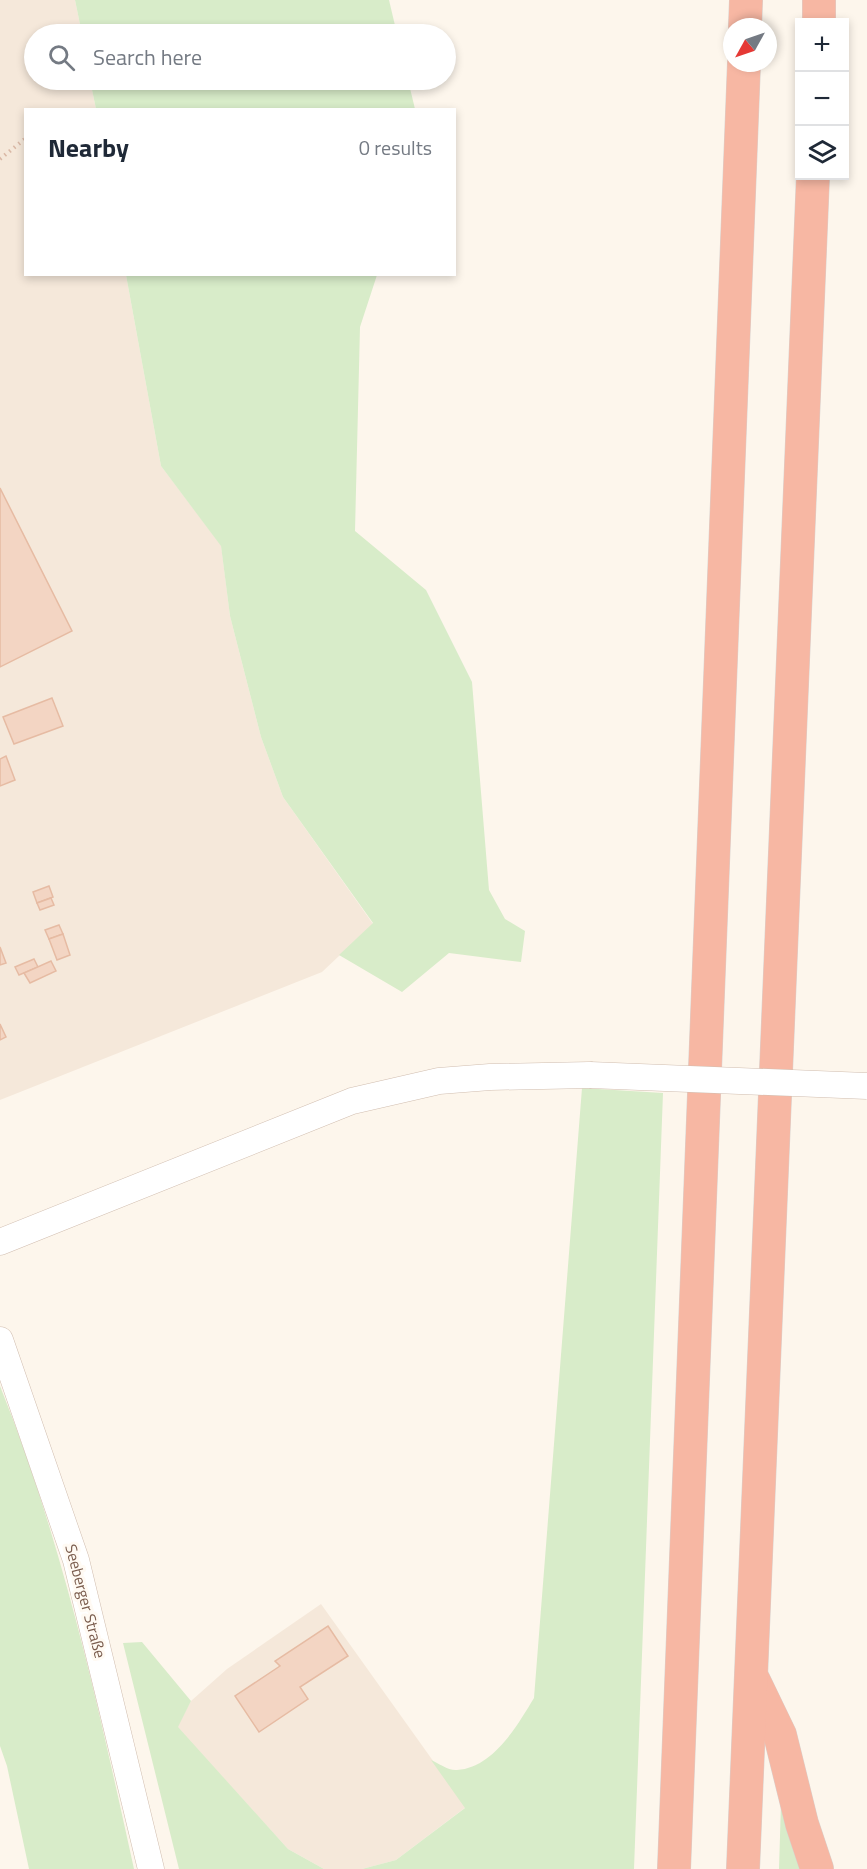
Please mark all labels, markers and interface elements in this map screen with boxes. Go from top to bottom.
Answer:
north arrow [723,18,777,72]
map controls [795,18,849,180]
button: + [795,18,849,72]
search box [24,24,456,90]
text: Search here [93,40,202,74]
icon: search [45,41,78,74]
button: − [795,72,849,126]
button: layers [795,126,849,180]
text: Nearby [48,128,129,167]
text: 0 results [359,132,432,163]
street label: Seeberger Straße [59,1541,113,1661]

